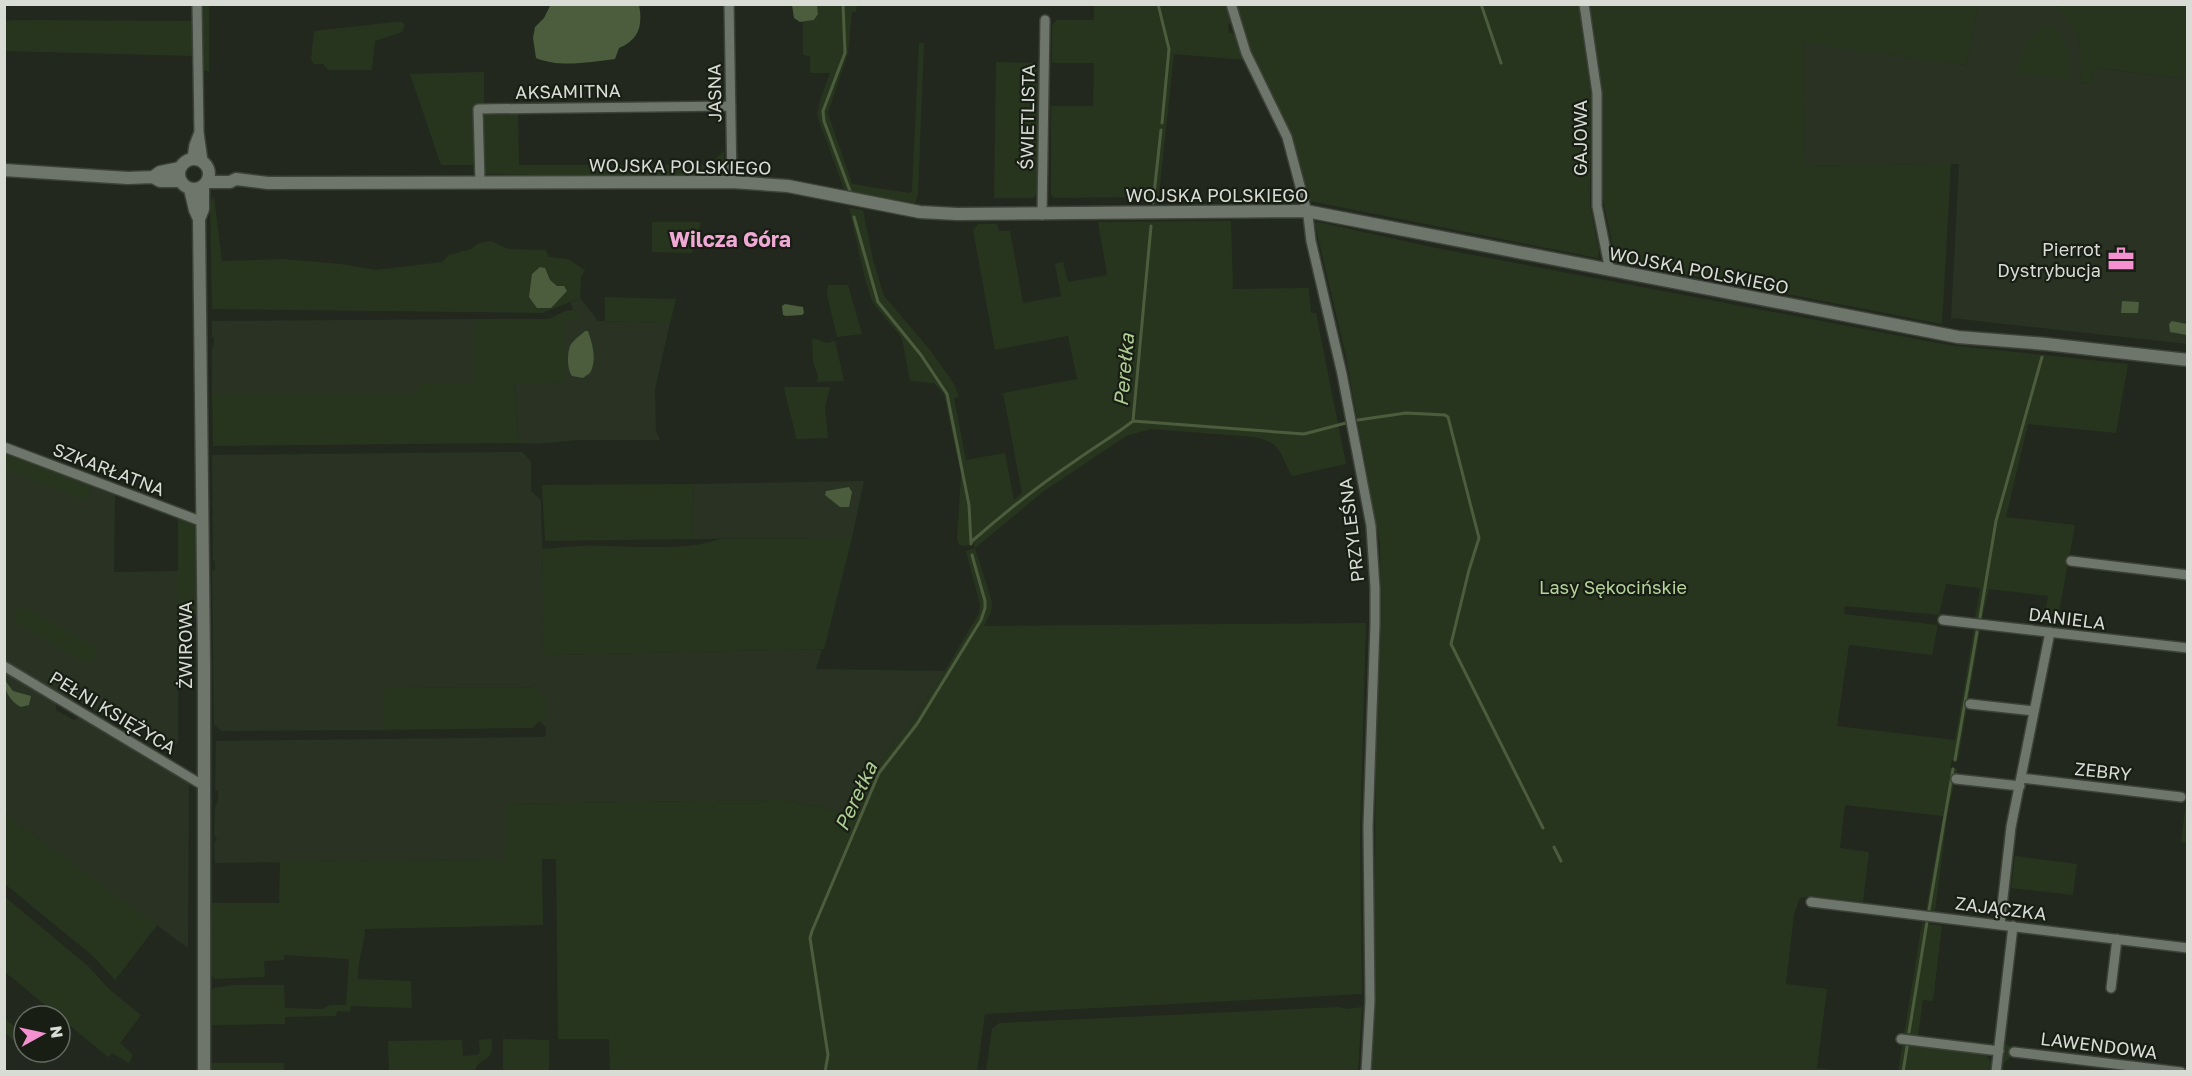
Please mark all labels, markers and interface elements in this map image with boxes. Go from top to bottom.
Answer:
street label: JASNA [702,64,726,122]
street label: ŚWIETLISTA [1015,64,1039,170]
street label: AKSAMITNA [515,79,621,103]
street label: GAJOWA [1569,100,1591,176]
street label: WOJSKA POLSKIEGO [588,153,772,179]
street label: WOJSKA POLSKIEGO [1126,184,1308,206]
district label: Wilcza Góra [669,226,791,252]
place label: Pierrot Dystrybucja [1997,238,2101,281]
street label: WOJSKA POLSKIEGO [1607,242,1791,298]
office icon: Pierrot Dystrybucja [2106,244,2136,274]
water label: Perełka [1108,332,1138,407]
street label: SZKARŁATNA [50,438,168,500]
street label: PRZYLEŚNA [1334,477,1368,583]
park label: Lasy Sękocińskie [1539,576,1687,598]
street label: ŻWIROWA [174,601,196,689]
street label: DANIELA [2027,602,2107,634]
street label: PEŁNI KSIĘŻYCA [46,666,180,758]
water label: Perełka [829,757,882,834]
street label: ZEBRY [2073,757,2133,785]
street label: ZAJĄCZKA [1954,891,2048,925]
north arrow [12,1004,72,1064]
text: N [46,1024,68,1039]
street label: LAWENDOWA [2039,1027,2159,1063]

